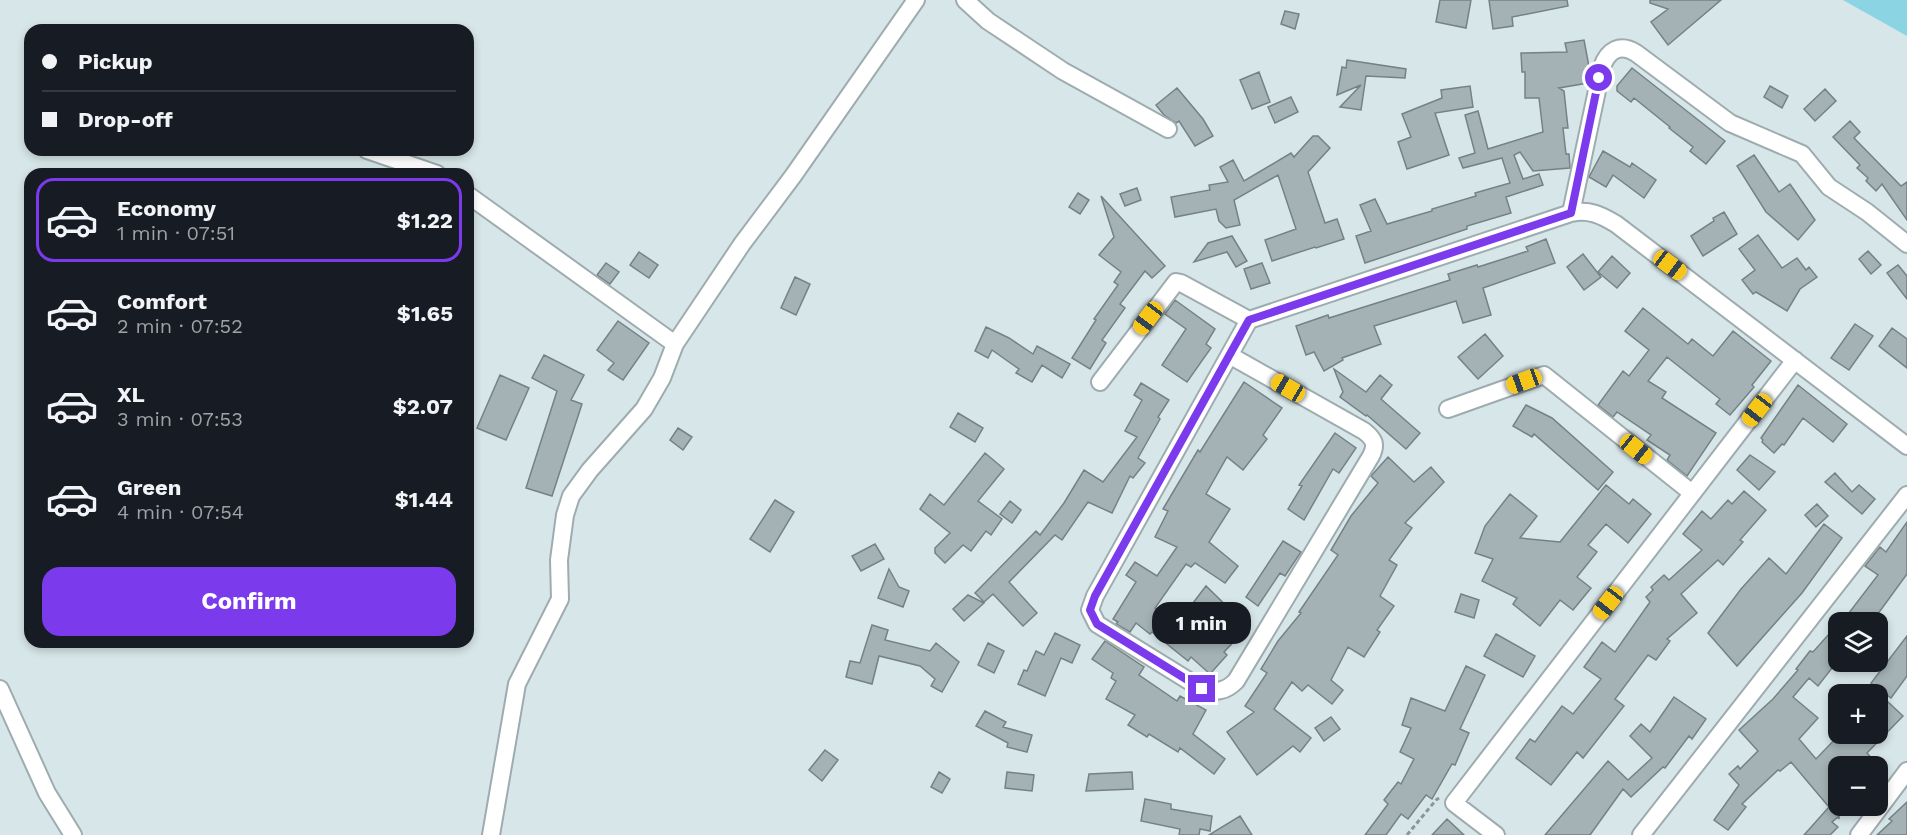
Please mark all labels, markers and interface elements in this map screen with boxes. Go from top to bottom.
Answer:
text: Pickup [78,49,153,74]
route start [1585,64,1612,91]
text: Drop-off [78,107,173,132]
icon: car [45,193,99,247]
text: Economy [117,196,216,221]
text: $1.22 [397,208,453,233]
text: 1 min · 07:51 [117,221,235,245]
car [1650,247,1690,283]
icon: car [45,286,99,340]
text: Comfort [117,289,207,314]
car [1130,298,1166,338]
text: $1.65 [397,301,453,326]
text: 2 min · 07:52 [117,314,243,338]
car [1504,366,1544,396]
car [1268,371,1308,405]
icon: car [45,379,99,433]
text: XL [117,382,145,407]
car [1739,390,1775,430]
text: $2.07 [393,394,453,419]
text: 3 min · 07:53 [117,407,243,431]
car [1616,431,1656,467]
icon: car [45,472,99,526]
text: Green [117,475,181,500]
text: $1.44 [395,487,453,512]
text: 4 min · 07:54 [117,500,244,524]
button: Confirm [42,567,456,636]
car [1590,583,1626,623]
callout: 1 min [1152,602,1252,644]
text: 1 min [1176,611,1227,635]
map controls [1828,612,1888,816]
button: layers [1828,612,1888,672]
route end [1188,675,1215,702]
button: + [1828,684,1888,744]
button: − [1828,756,1888,816]

